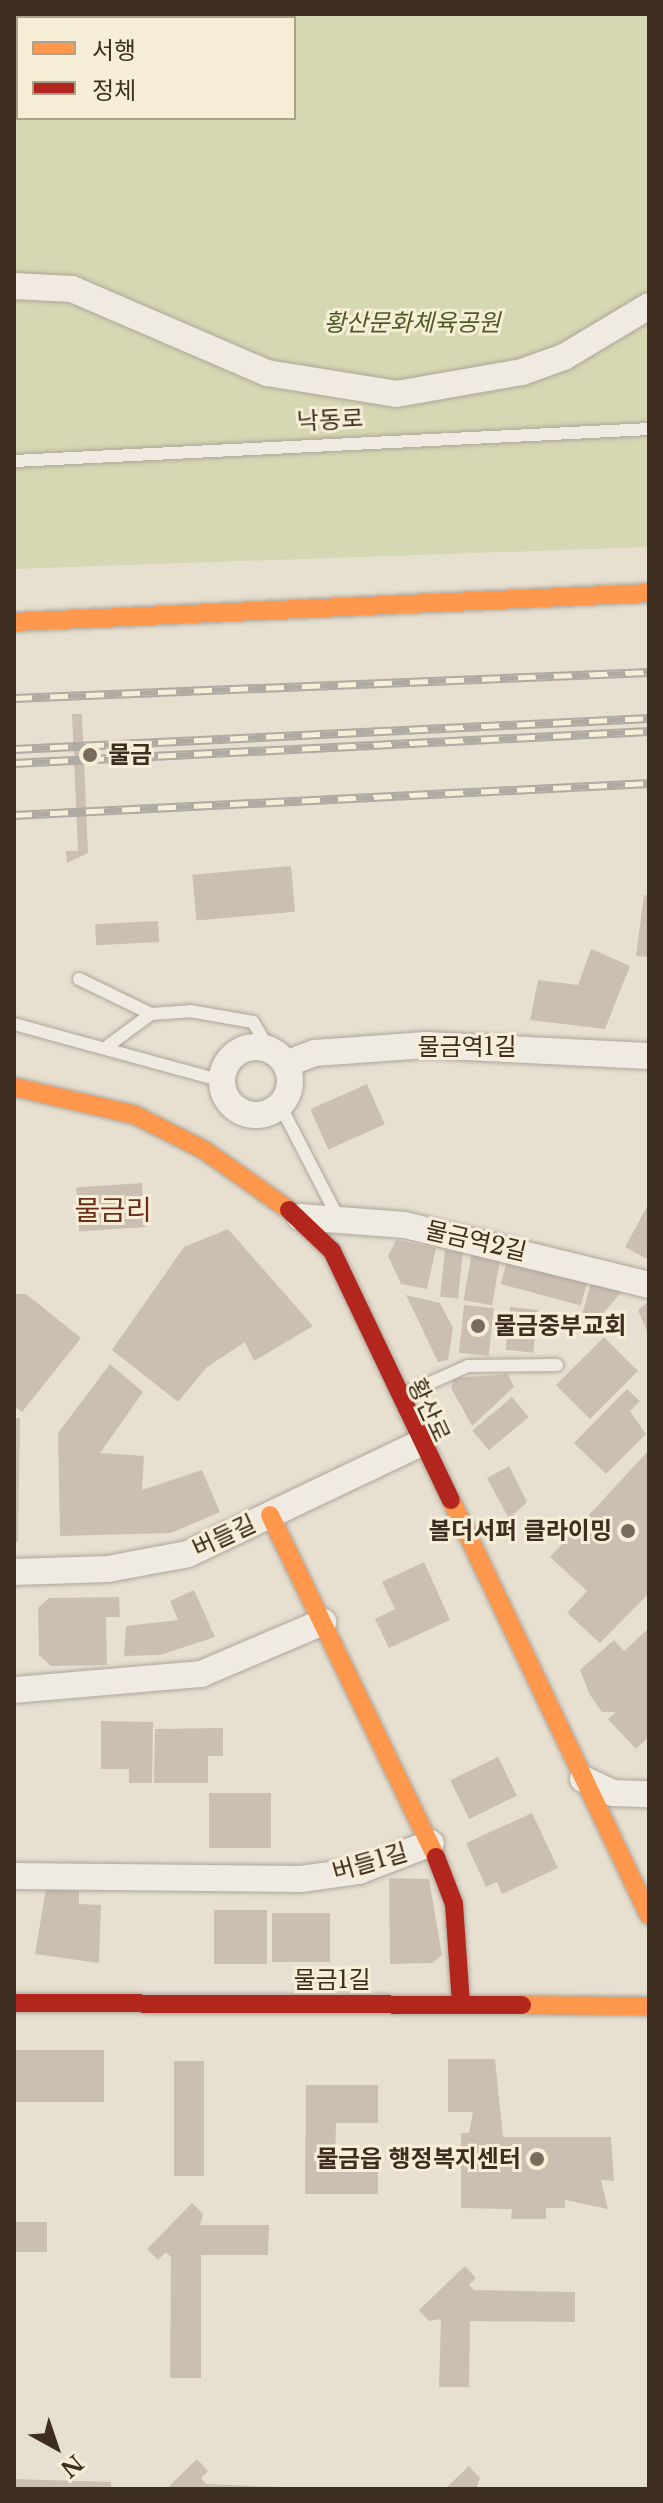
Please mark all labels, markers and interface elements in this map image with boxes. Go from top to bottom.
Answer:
legend [16,16,296,120]
text: 서행 [92,36,136,65]
text: 정체 [92,76,136,105]
park label: 황산문화체육공원 [324,309,500,337]
street label: 낙동로 [296,404,364,436]
place label: 물금 [108,741,152,769]
marker: 물금 [79,744,101,766]
street label: 물금역1길 [417,1033,517,1061]
district label: 물금리 [74,1194,152,1228]
street label: 물금역2길 [423,1215,529,1267]
place label: 물금중부교회 [494,1312,626,1340]
marker: 물금중부교회 [469,1317,487,1335]
street label: 황산로 [402,1374,456,1446]
street label: 버들길 [188,1509,260,1563]
place label: 볼더서퍼 클라이밍 [429,1517,612,1545]
marker: 볼더서퍼 클라이밍 [619,1522,637,1540]
street label: 버들1길 [329,1838,411,1886]
street label: 물금1길 [294,1966,370,1994]
place label: 물금읍 행정복지센터 [316,2145,521,2173]
marker: 물금읍 행정복지센터 [528,2150,546,2168]
north arrow [16,2407,96,2487]
text: N [55,2449,88,2483]

